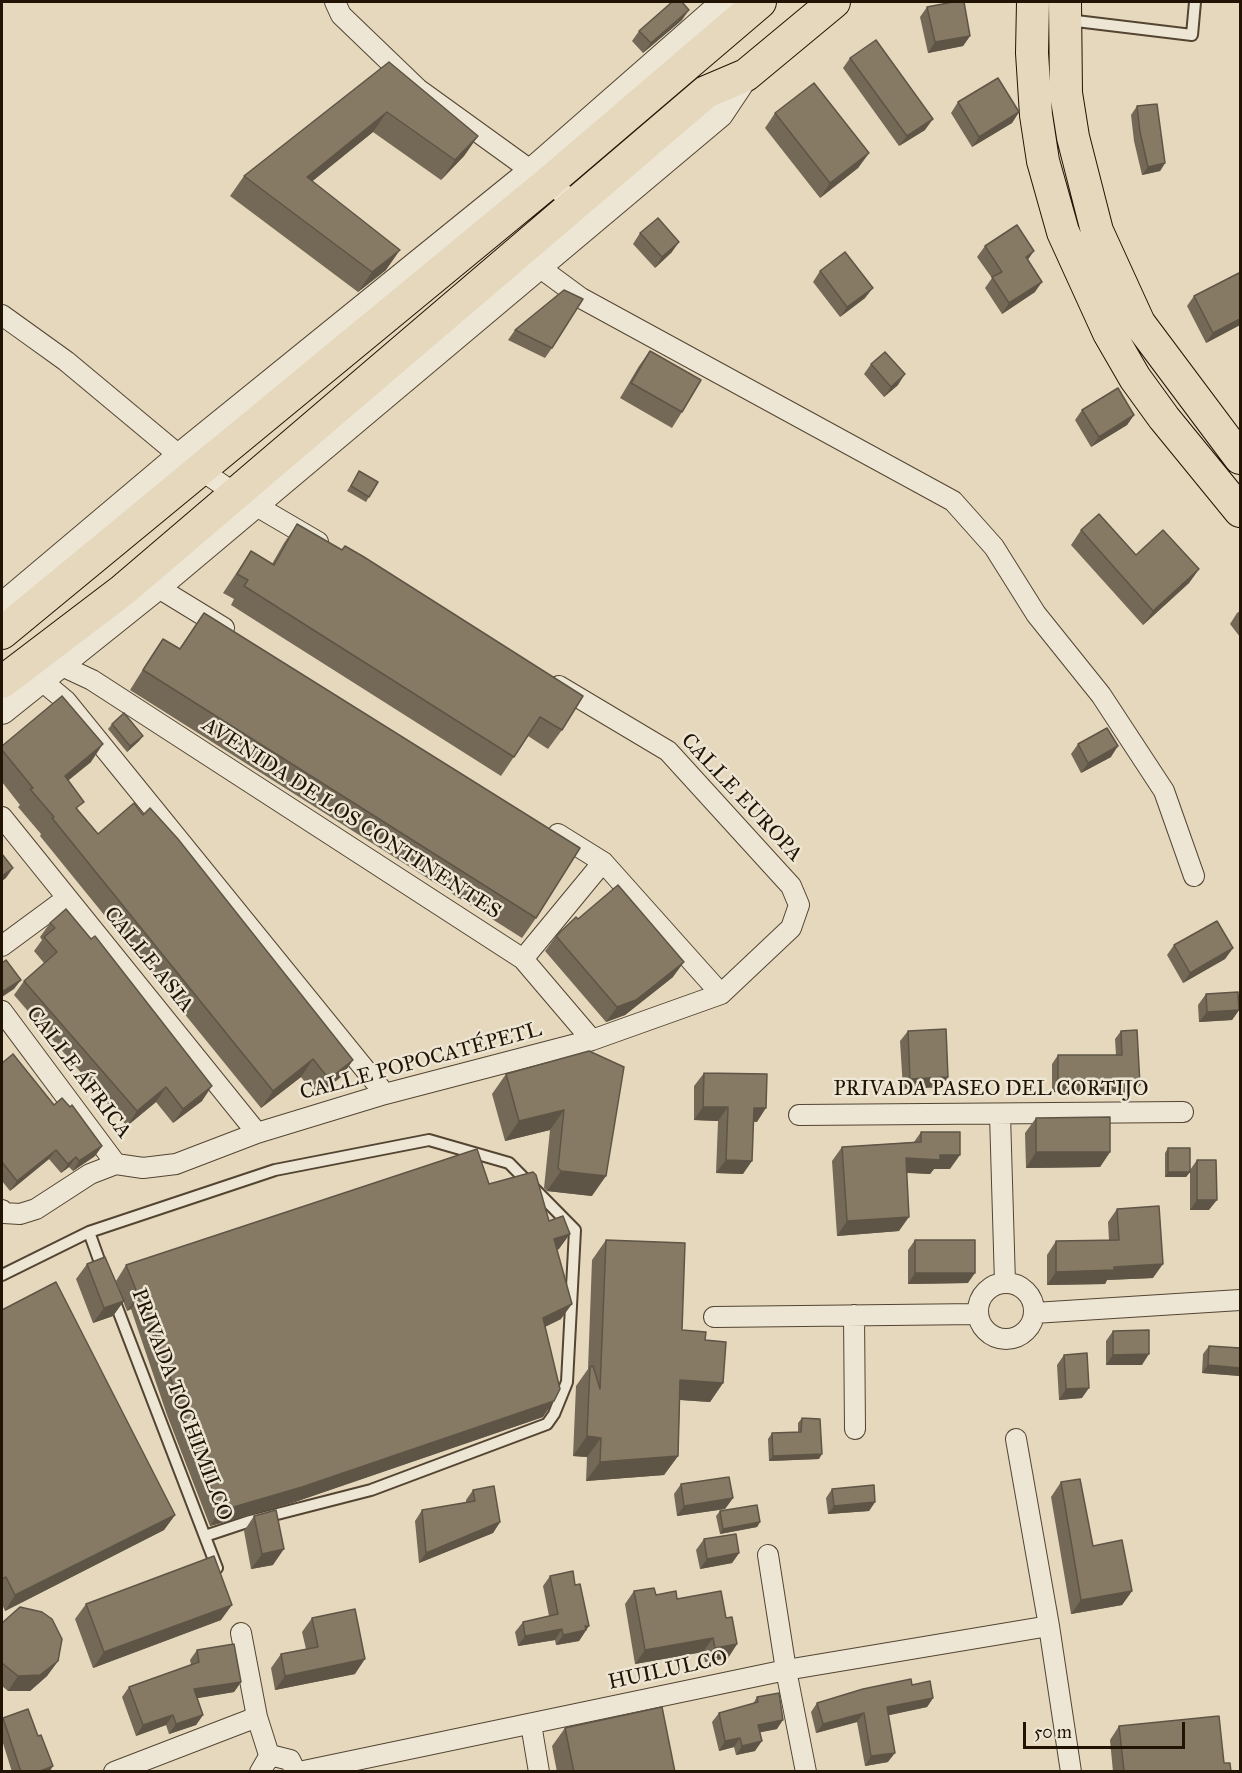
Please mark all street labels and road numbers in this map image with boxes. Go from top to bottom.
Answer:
street label: AVENIDA DE LOS CONTINENTES [197,713,505,925]
street label: CALLE EUROPA [675,729,807,867]
street label: CALLE ASIA [98,902,198,1018]
street label: CALLE ÁFRICA [20,1002,136,1144]
street label: CALLE POPOCATÉPETL [297,1018,545,1106]
street label: PRIVADA PASEO DEL CORTIJO [834,1077,1148,1103]
street label: PRIVADA TOCHIMILCO [125,1285,237,1525]
street label: HUILULCO [606,1646,730,1696]

